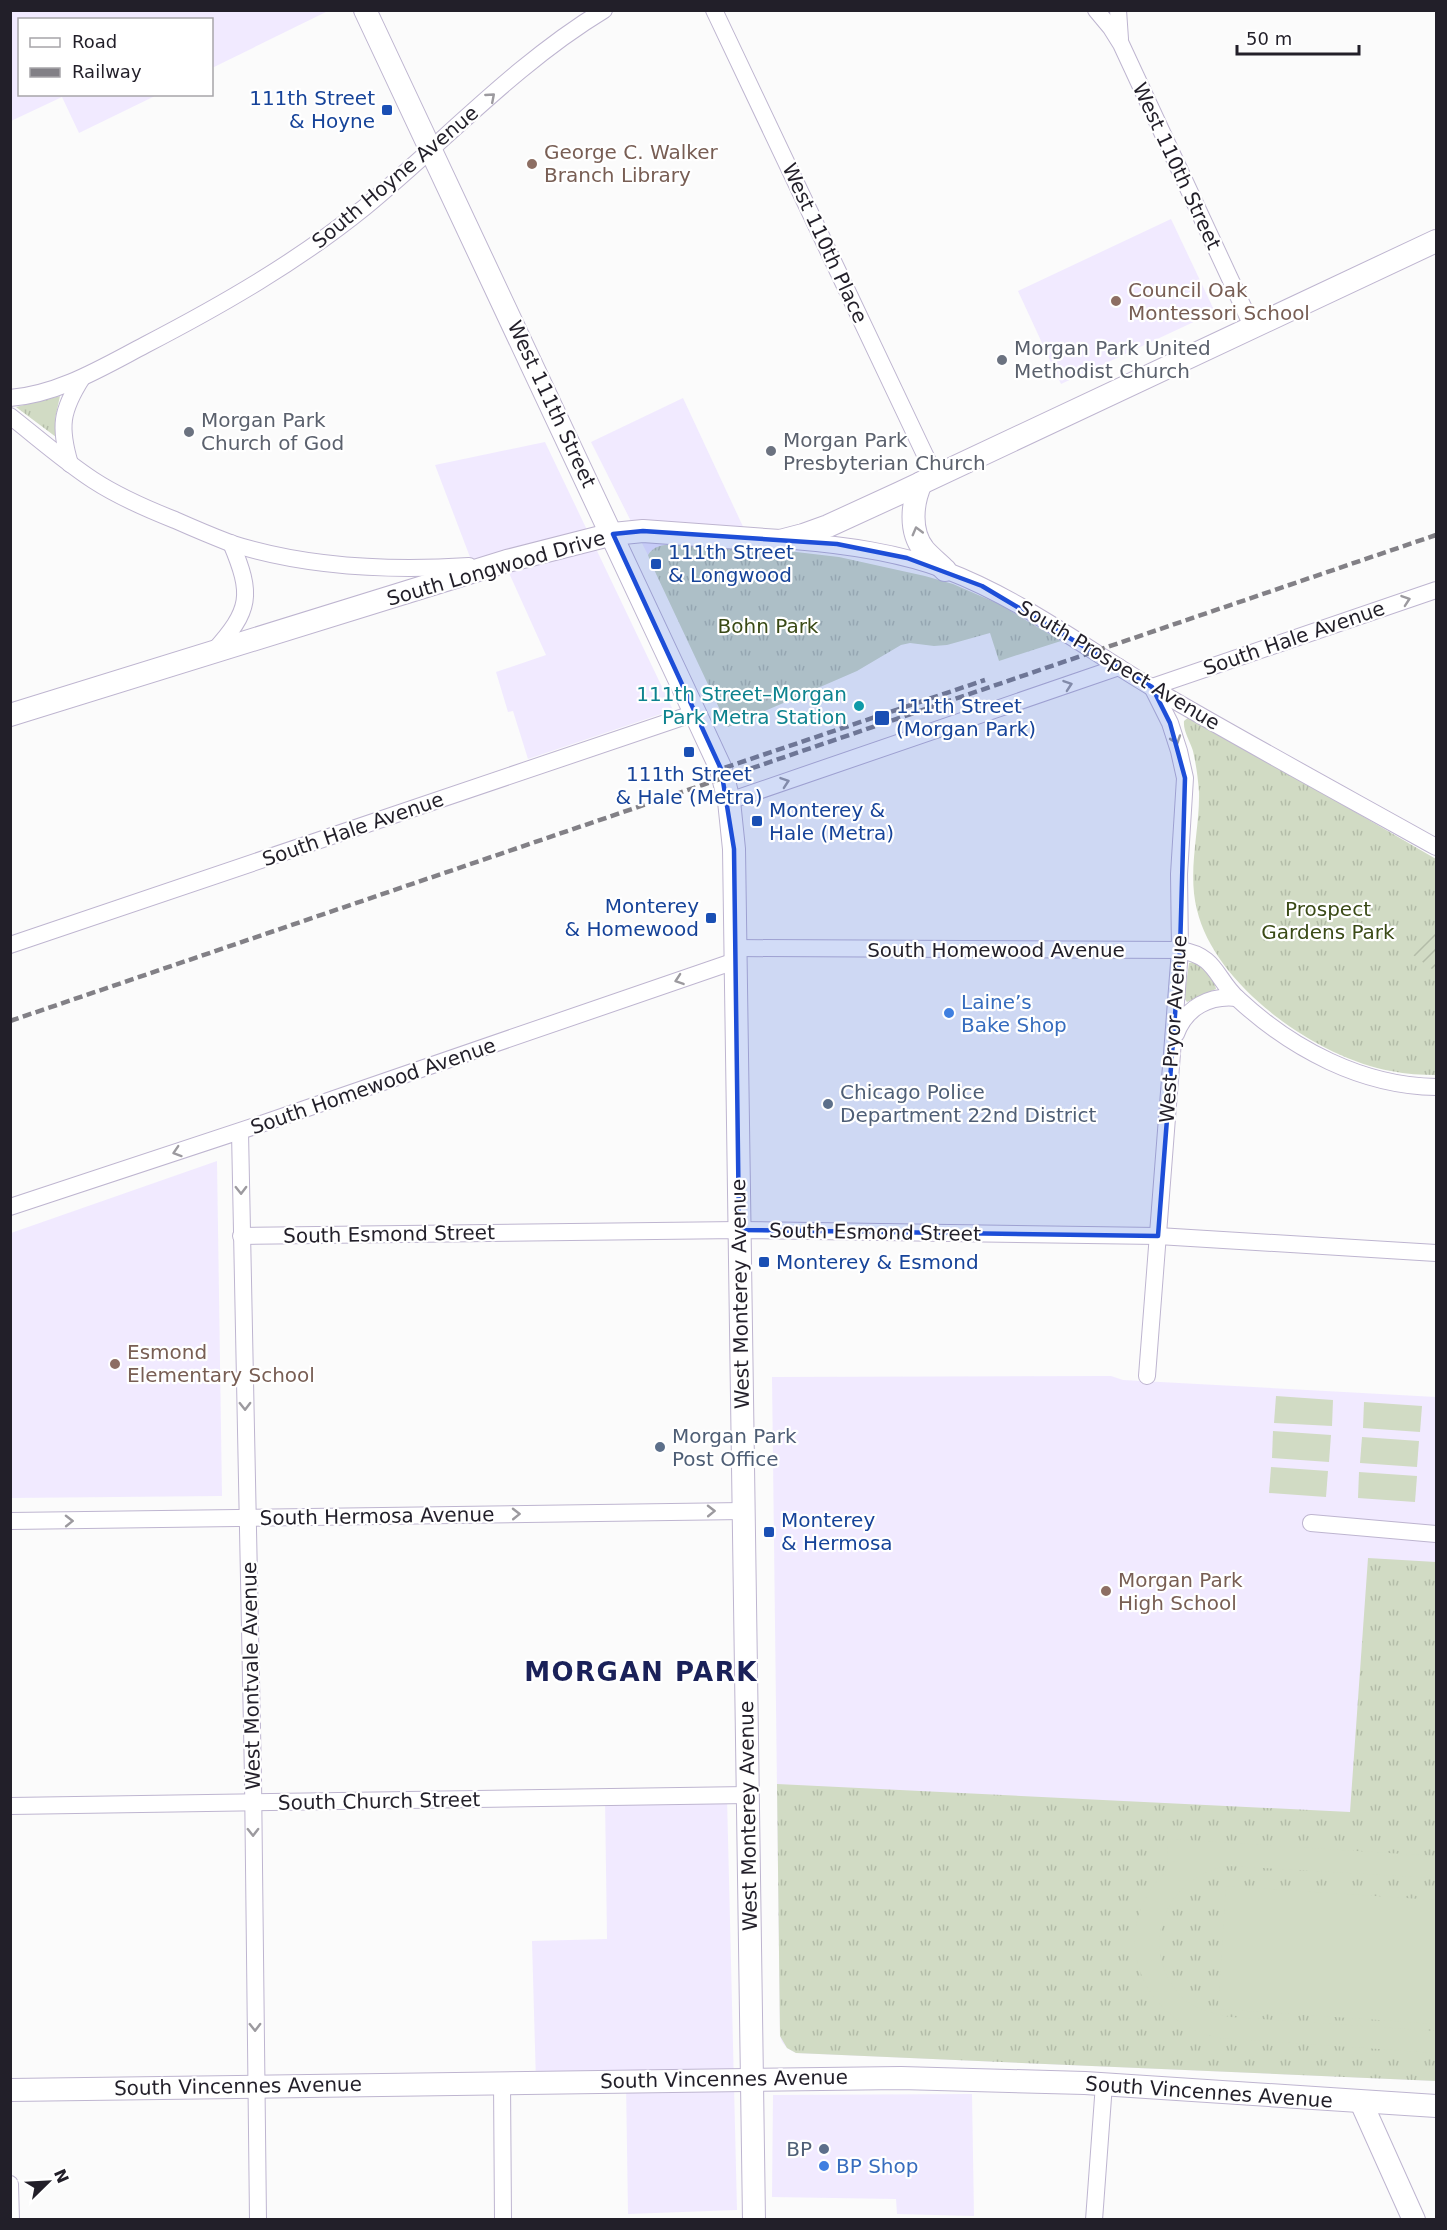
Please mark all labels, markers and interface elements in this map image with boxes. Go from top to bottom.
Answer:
legend [18,18,213,96]
scale bar [1237,18,1358,56]
text: 50 m [1246,28,1292,49]
text: Road [72,31,117,52]
text: Railway [72,61,142,82]
street label: West 110th Street [1128,79,1226,253]
place label: 111th Street & Hoyne [249,86,375,133]
one-way arrow [484,93,495,104]
street label: South Hoyne Avenue [307,101,483,253]
marker: 111th Street & Hoyne [380,103,394,117]
place label: George C. Walker Branch Library [544,140,718,187]
marker: George C. Walker Branch Library [525,157,539,171]
street label: West 110th Place [777,159,873,327]
place label: Council Oak Montessori School [1128,278,1310,325]
marker: Council Oak Montessori School [1109,294,1123,308]
street label: West 111th Street [503,317,601,491]
place label: Morgan Park United Methodist Church [1014,336,1211,383]
marker: Morgan Park United Methodist Church [995,353,1009,367]
place label: Morgan Park Church of God [201,408,344,455]
marker: Morgan Park Church of God [182,425,196,439]
place label: Morgan Park Presbyterian Church [783,428,986,475]
marker: Morgan Park Presbyterian Church [764,444,778,458]
street label: South Longwood Drive [384,525,608,611]
one-way arrow [911,526,924,536]
place label: 111th Street & Longwood [668,540,794,587]
marker: 111th Street & Longwood [649,557,663,571]
street label: South Prospect Avenue [1014,595,1224,735]
one-way arrow [1400,595,1411,608]
street label: South Hale Avenue [1200,596,1388,680]
park label: Bohn Park [718,614,819,638]
one-way arrow [1062,679,1073,692]
place label: 111th Street–Morgan Park Metra Station [636,682,847,729]
place label: 111th Street (Morgan Park) [896,694,1036,741]
marker: 111th Street–Morgan Park Metra Station [852,699,866,713]
marker: 111th Street (Morgan Park) [873,709,891,727]
one-way arrow [1168,734,1181,745]
marker: 111th Street & Hale (Metra) [682,745,696,759]
place label: 111th Street & Hale (Metra) [616,762,762,809]
one-way arrow [779,777,790,790]
street label: South Hale Avenue [259,787,447,871]
place label: Monterey & Hale (Metra) [769,798,894,845]
marker: Monterey & Hale (Metra) [750,814,764,828]
place label: Monterey & Homewood [564,894,699,941]
park label: Prospect Gardens Park [1261,897,1395,944]
marker: Monterey & Homewood [704,911,718,925]
street label: West Pryor Avenue [1154,934,1192,1124]
street label: South Homewood Avenue [867,938,1125,962]
one-way arrow [675,973,685,986]
place label: Laine’s Bake Shop [961,990,1067,1037]
marker: Laine’s Bake Shop [942,1006,956,1020]
street label: South Homewood Avenue [247,1033,499,1139]
place label: Chicago Police Department 22nd District [840,1080,1097,1127]
marker: Chicago Police Department 22nd District [821,1097,835,1111]
one-way arrow [172,1145,183,1157]
street label: West Monterey Avenue [726,1179,754,1409]
one-way arrow [235,1186,247,1195]
street label: South Esmond Street [769,1218,981,1246]
street label: South Esmond Street [283,1220,495,1248]
place label: Monterey & Esmond [776,1250,979,1274]
marker: Monterey & Esmond [757,1255,771,1269]
place label: Esmond Elementary School [127,1340,315,1387]
marker: Esmond Elementary School [108,1357,122,1371]
one-way arrow [239,1402,251,1411]
place label: Morgan Park Post Office [672,1424,797,1471]
marker: Morgan Park Post Office [653,1440,667,1454]
street label: South Hermosa Avenue [259,1502,495,1530]
one-way arrow [706,1505,715,1517]
one-way arrow [511,1508,520,1520]
place label: Monterey & Hermosa [781,1508,893,1555]
one-way arrow [64,1514,73,1527]
marker: Monterey & Hermosa [762,1525,776,1539]
street label: West Montvale Avenue [237,1562,265,1790]
place label: Morgan Park High School [1118,1568,1243,1615]
marker: Morgan Park High School [1099,1584,1113,1598]
district label: MORGAN PARK [524,1657,758,1687]
street label: West Monterey Avenue [734,1701,762,1931]
street label: South Church Street [278,1787,481,1815]
one-way arrow [247,1827,259,1836]
one-way arrow [249,2022,261,2031]
street label: South Vincennes Avenue [600,2065,848,2093]
street label: South Vincennes Avenue [1084,2071,1334,2113]
street label: South Vincennes Avenue [114,2072,362,2100]
place label: BP [786,2137,812,2161]
marker: BP [817,2142,831,2156]
north arrow [18,2152,78,2212]
place label: BP Shop [836,2154,918,2178]
marker: BP Shop [817,2159,831,2173]
text: N [50,2166,73,2186]

